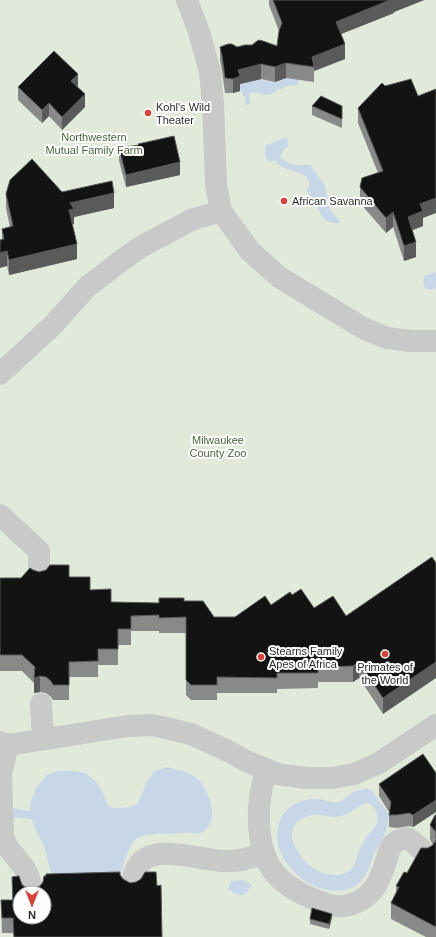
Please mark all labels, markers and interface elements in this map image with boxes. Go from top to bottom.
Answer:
place label: Kohl's Wild Theater [156,101,210,126]
marker: Kohl's Wild Theater [143,108,153,118]
park label: Northwestern Mutual Family Farm [45,131,143,156]
place label: African Savanna [292,195,374,207]
marker: African Savanna [279,196,289,206]
park label: Milwaukee County Zoo [190,434,246,459]
place label: Stearns Family Apes of Africa [269,645,343,670]
marker: Primates of the World [380,649,390,659]
marker: Stearns Family Apes of Africa [256,652,266,662]
place label: Primates of the World [357,661,414,686]
north arrow [12,885,52,925]
text: N [28,909,36,921]

